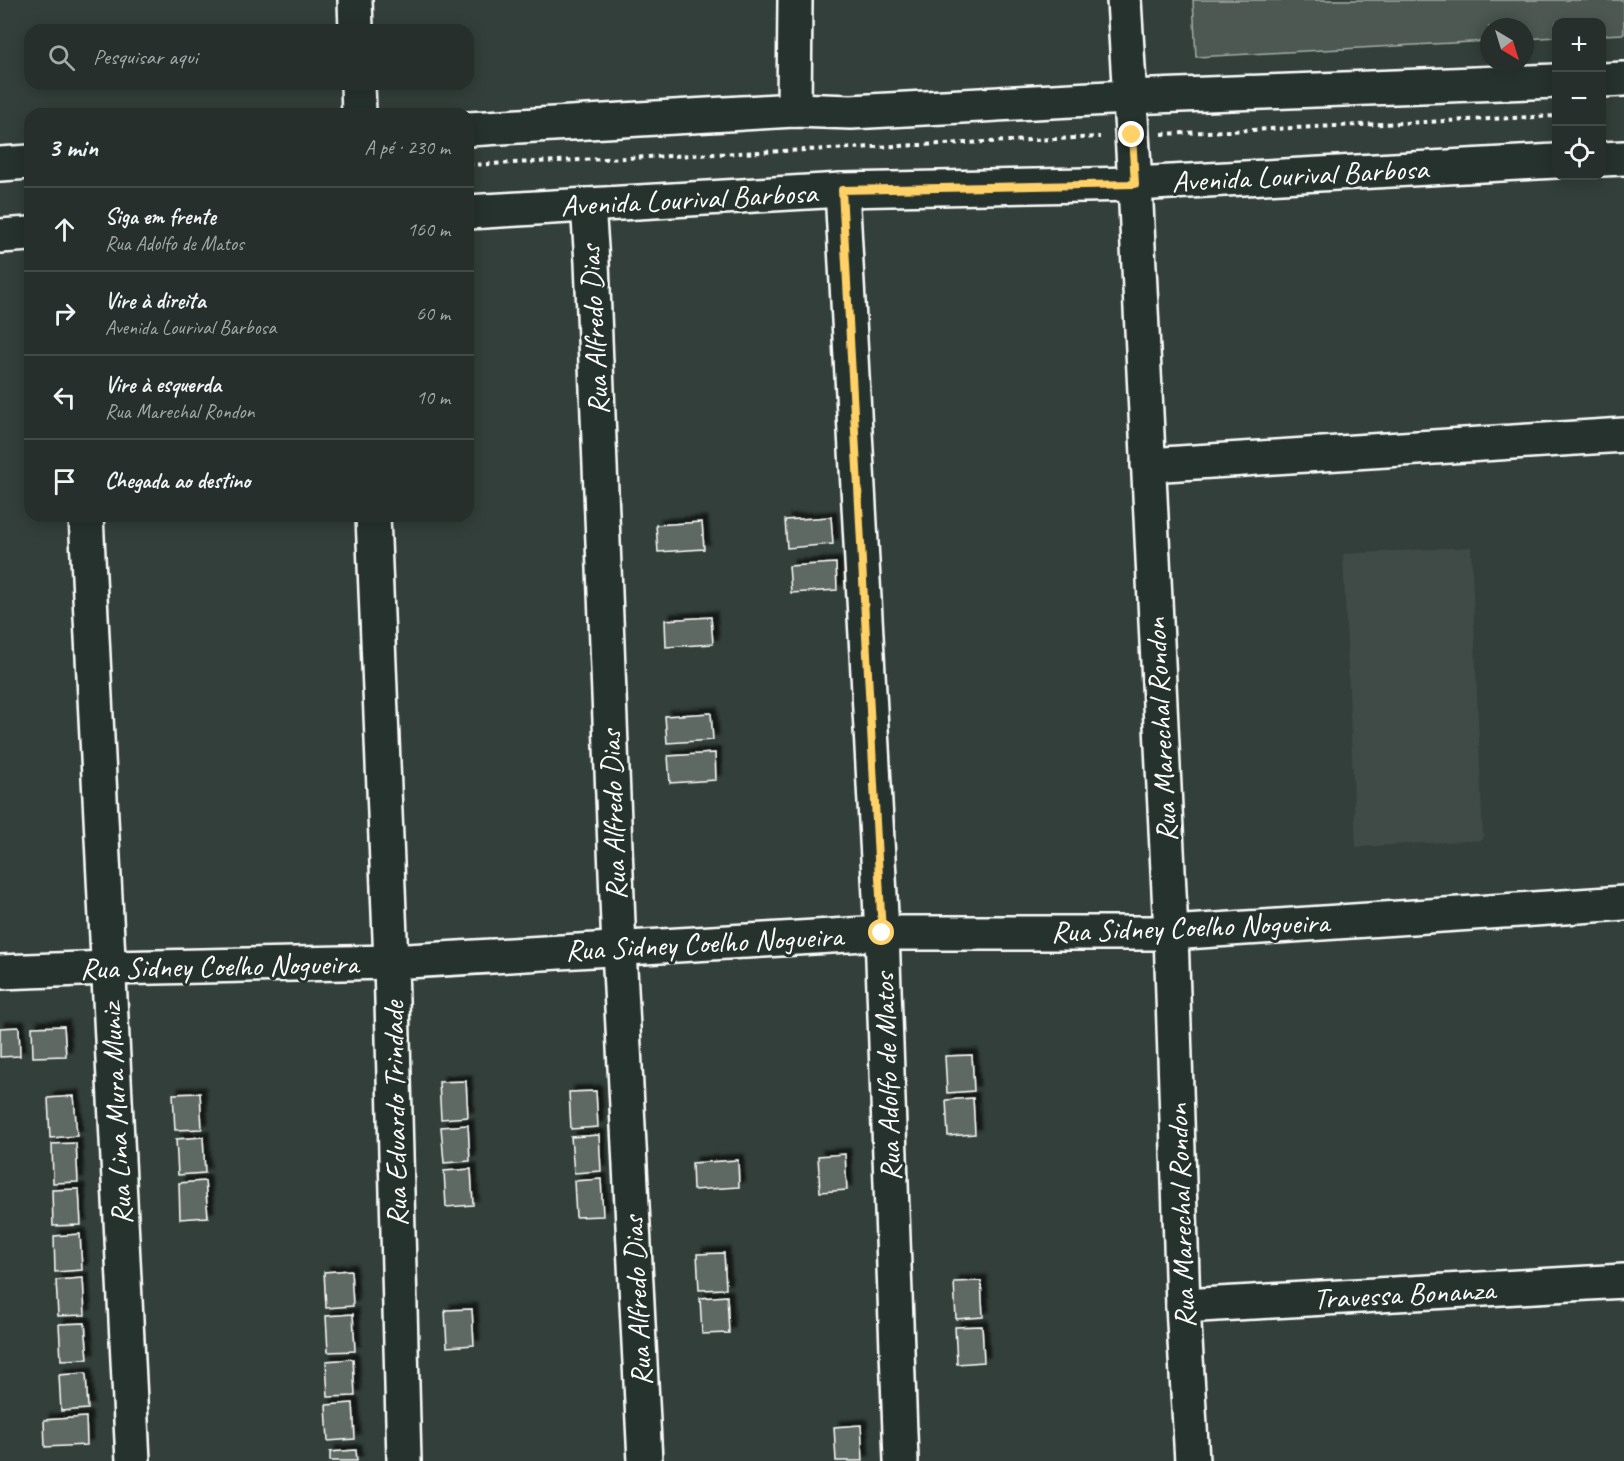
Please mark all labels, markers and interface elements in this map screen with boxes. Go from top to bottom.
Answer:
north arrow [1480,18,1534,72]
map controls [1552,18,1606,180]
button: + [1552,18,1606,72]
search box [24,24,474,90]
icon: search [45,41,78,74]
text: Pesquisar aqui [93,43,198,71]
button: − [1552,72,1606,126]
route end [1118,121,1144,147]
button: locate [1552,126,1606,180]
text: 3 min [48,131,98,164]
text: A pé · 230 m [365,135,450,160]
street label: Avenida Lourival Barbosa [1171,149,1431,201]
street label: Avenida Lourival Barbosa [560,173,820,225]
text: Siga em frente [105,203,216,231]
icon: ahead [48,213,81,246]
text: 160 m [407,217,450,242]
text: Rua Adolfo de Matos [105,231,244,256]
street label: Rua Alfredo Dias [570,241,617,416]
text: Vire à direita [105,287,205,315]
icon: right [48,297,81,330]
text: 60 m [416,301,450,326]
text: Avenida Lourival Barbosa [105,315,276,340]
text: Vire à esquerda [105,371,221,399]
icon: left [48,381,81,414]
text: 10 m [416,385,450,410]
text: Rua Marechal Rondon [105,399,255,424]
icon: arrive [48,465,81,498]
text: Chegada ao destino [105,467,250,495]
street label: Rua Marechal Rondon [1136,615,1186,843]
street label: Rua Alfredo Dias [591,727,635,901]
street label: Rua Sidney Coelho Nogueira [1050,903,1332,951]
street label: Rua Sidney Coelho Nogueira [564,917,847,969]
route start [868,919,894,945]
street label: Rua Sidney Coelho Nogueira [80,945,361,987]
street label: Rua Adolfo de Matos [864,970,910,1182]
street label: Rua Lina Mura Muniz [91,999,141,1226]
street label: Rua Eduardo Trindade [374,999,416,1227]
street label: Rua Marechal Rondon [1158,1102,1204,1329]
street label: Rua Alfredo Dias [613,1212,660,1387]
street label: Travessa Bonanza [1312,1270,1498,1318]

